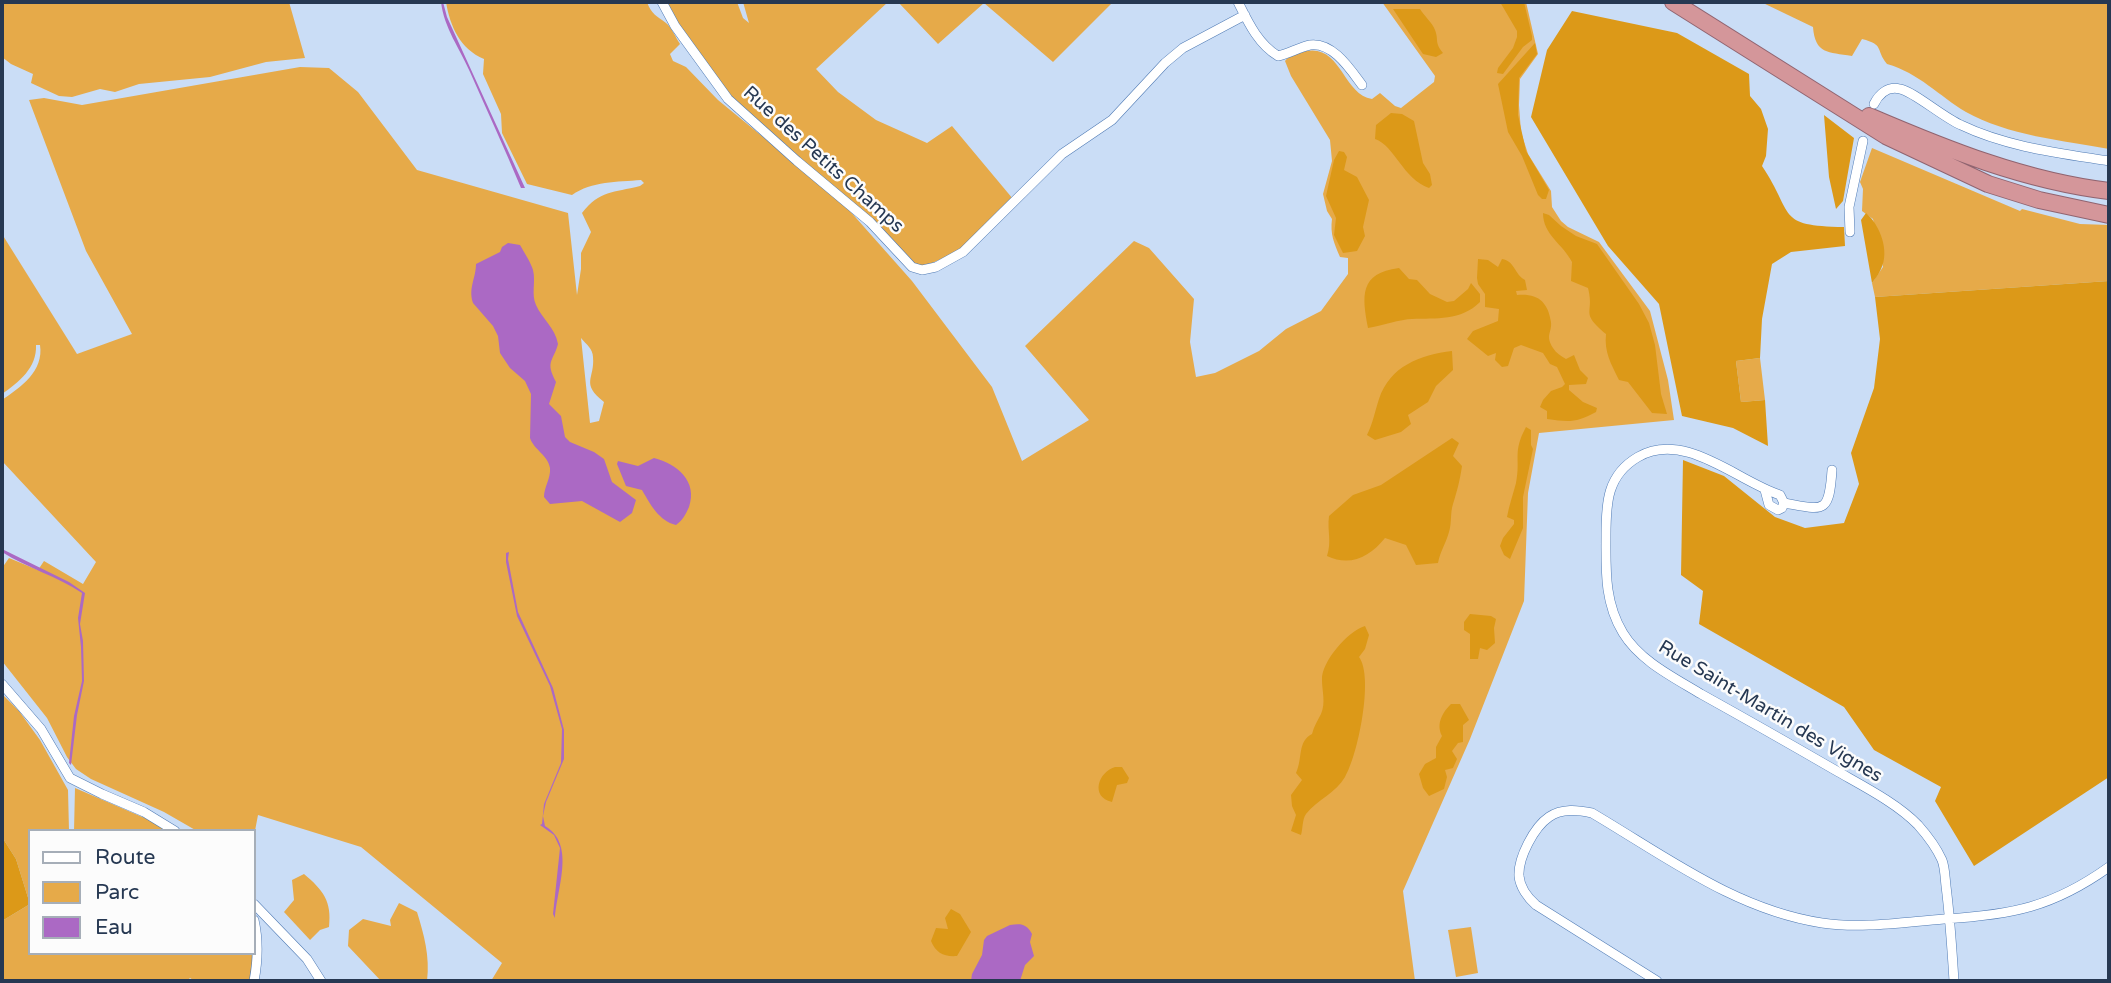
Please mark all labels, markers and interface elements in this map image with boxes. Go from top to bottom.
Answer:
street label: Rue des Petits Champs [738,82,908,238]
street label: Rue Saint-Martin des Vignes [1654,636,1886,788]
legend [28,829,256,955]
text: Route [95,845,155,870]
text: Parc [95,880,139,905]
text: Eau [95,915,133,940]

